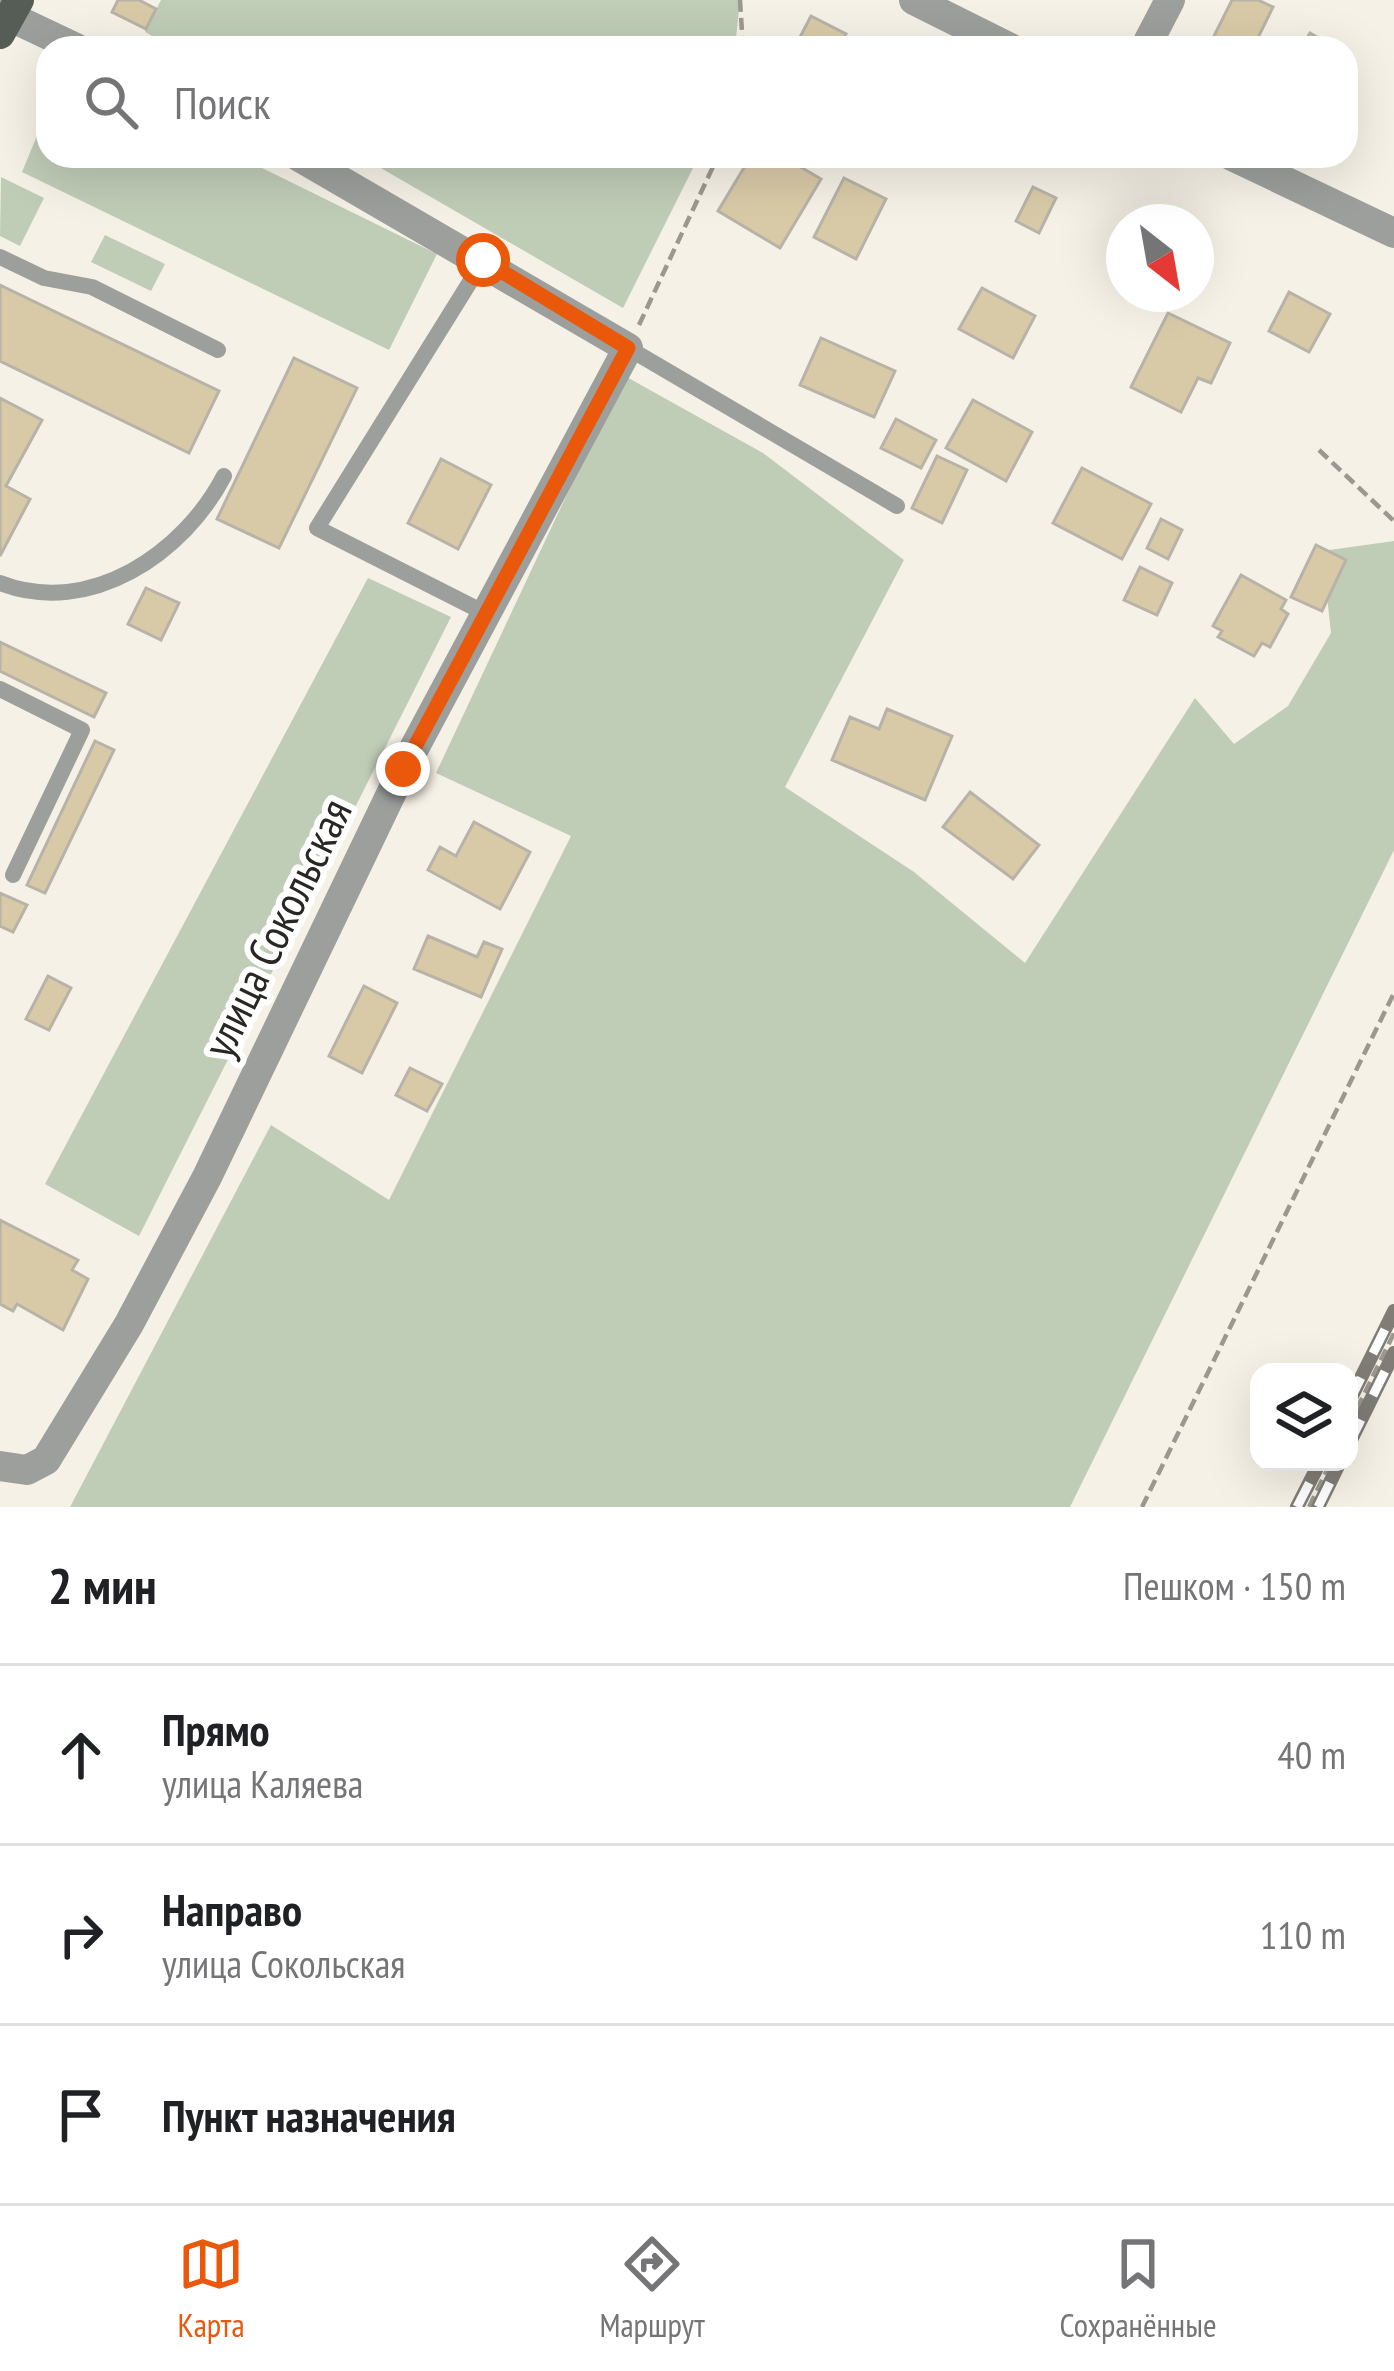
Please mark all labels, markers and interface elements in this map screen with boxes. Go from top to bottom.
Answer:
search box [36,36,1358,168]
icon: search [78,69,144,135]
text: Поиск [174,73,270,131]
north arrow [1106,204,1214,312]
route start [456,233,510,287]
route end [376,742,430,796]
street label: улица Сокольская [188,789,364,1067]
map controls [1250,1363,1358,1471]
button: layers [1250,1363,1358,1471]
text: 2 мин [48,1552,157,1618]
text: Пешком · 150 m [1123,1560,1346,1611]
text: Прямо [162,1700,270,1758]
icon: ahead [48,1722,114,1788]
text: 40 m [1277,1729,1346,1780]
text: улица Каляева [162,1758,363,1809]
text: Направо [162,1880,302,1938]
icon: right [48,1902,114,1968]
text: 110 m [1260,1909,1346,1960]
text: улица Сокольская [162,1938,405,1989]
icon: arrive [48,2082,114,2148]
text: Пункт назначения [162,2086,456,2144]
tab: Карта [177,2231,245,2346]
tab: Маршрут [599,2231,705,2346]
tab: Сохранённые [1060,2231,1217,2346]

